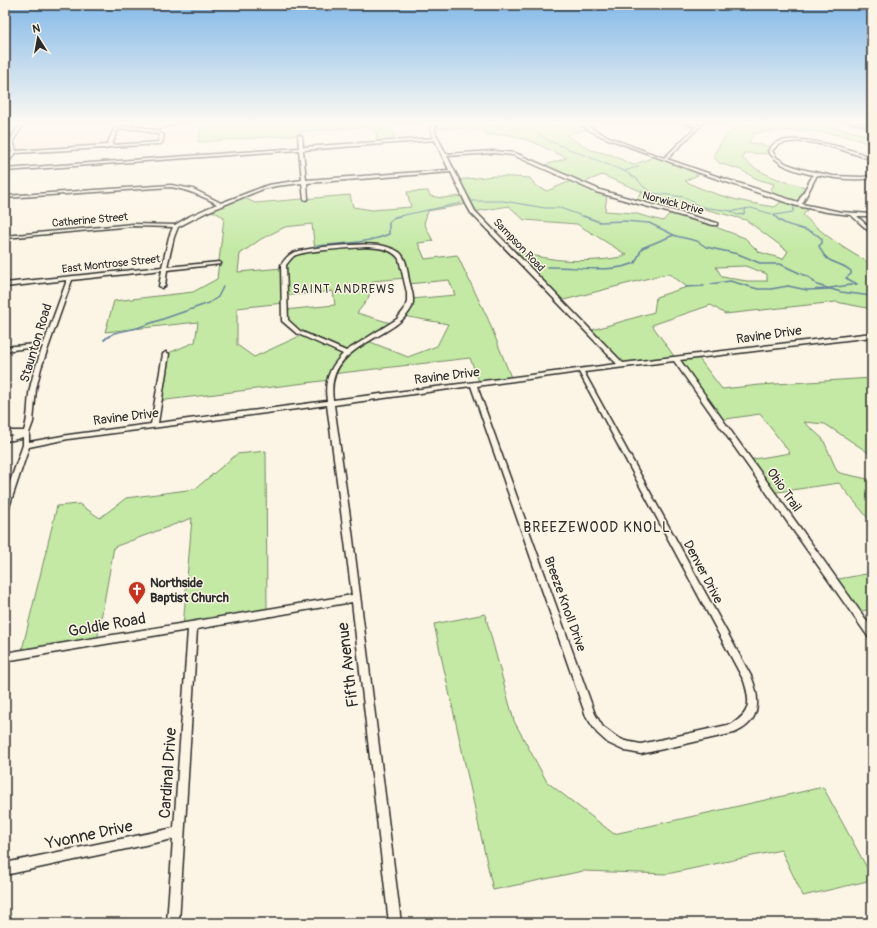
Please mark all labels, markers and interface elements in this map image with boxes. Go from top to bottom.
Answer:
north arrow [18,18,58,58]
text: N [31,21,42,36]
street label: Norwick Drive [641,189,706,218]
street label: Catherine Street [51,210,129,230]
street label: Sampson Road [490,216,548,274]
street label: East Montrose Street [61,252,161,276]
district label: SAINT ANDREWS [293,282,395,297]
street label: Staunton Road [16,302,56,384]
street label: Ravine Drive [735,322,803,348]
street label: Ravine Drive [413,364,481,388]
street label: Ravine Drive [92,405,160,429]
street label: Ohio Trail [763,465,805,515]
district label: BREEZEWOOD KNOLL [523,519,671,536]
street label: Denver Drive [680,538,727,607]
street label: Breeze Knoll Drive [540,554,590,654]
place label: Northside Baptist Church [150,575,229,606]
church icon: Northside Baptist Church [127,580,147,605]
street label: Goldie Road [67,608,147,642]
street label: Fifth Avenue [333,621,363,709]
street label: Cardinal Drive [155,727,181,819]
street label: Yvonne Drive [43,816,134,854]

